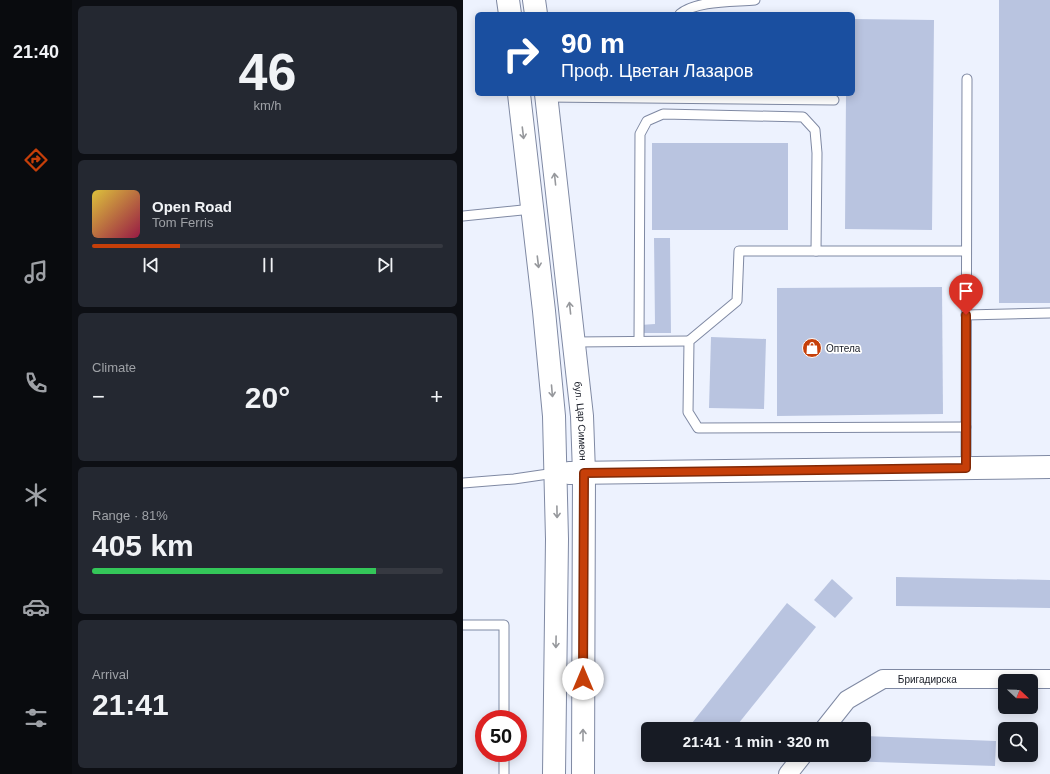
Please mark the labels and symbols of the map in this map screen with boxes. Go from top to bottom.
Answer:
one-way arrow [519,126,527,139]
one-way arrow [552,173,559,186]
one-way arrow [535,255,542,268]
pin [949,274,983,315]
one-way arrow [566,302,574,315]
shop icon: Оптела [801,337,823,359]
place label: Оптела [826,343,861,354]
street label: бул. Цар Симеон [572,381,589,461]
one-way arrow [548,384,555,397]
one-way arrow [553,505,561,518]
one-way arrow [552,635,559,648]
position arrow [562,658,604,700]
street label: Бригадирска [898,674,957,685]
north arrow [998,674,1038,714]
speed limit sign: 50 [475,710,527,762]
one-way arrow [579,729,587,742]

